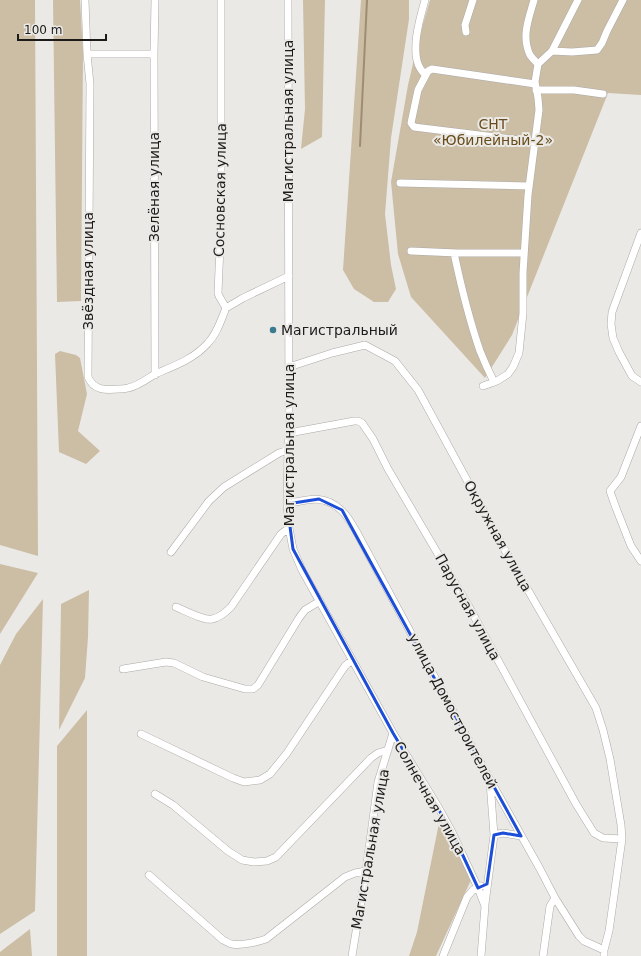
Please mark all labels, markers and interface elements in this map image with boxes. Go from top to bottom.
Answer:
scale bar [18,16,106,42]
text: 100 m [24,23,62,37]
street label: Магистральная улица [280,40,296,202]
park label: СНТ «Юбилейный-2» [433,116,553,148]
street label: Сосновская улица [211,123,229,257]
street label: Зелёная улица [146,132,162,242]
street label: Звёздная улица [80,212,96,330]
place label: Магистральный [281,322,398,338]
marker: Магистральный [268,325,278,335]
street label: Магистральная улица [281,364,297,526]
street label: Окружная улица [461,478,535,594]
street label: Парусная улица [432,551,504,663]
street label: улица Домостроителей [405,631,501,791]
street label: Солнечная улица [391,738,469,858]
street label: Магистральная улица [348,768,392,930]

